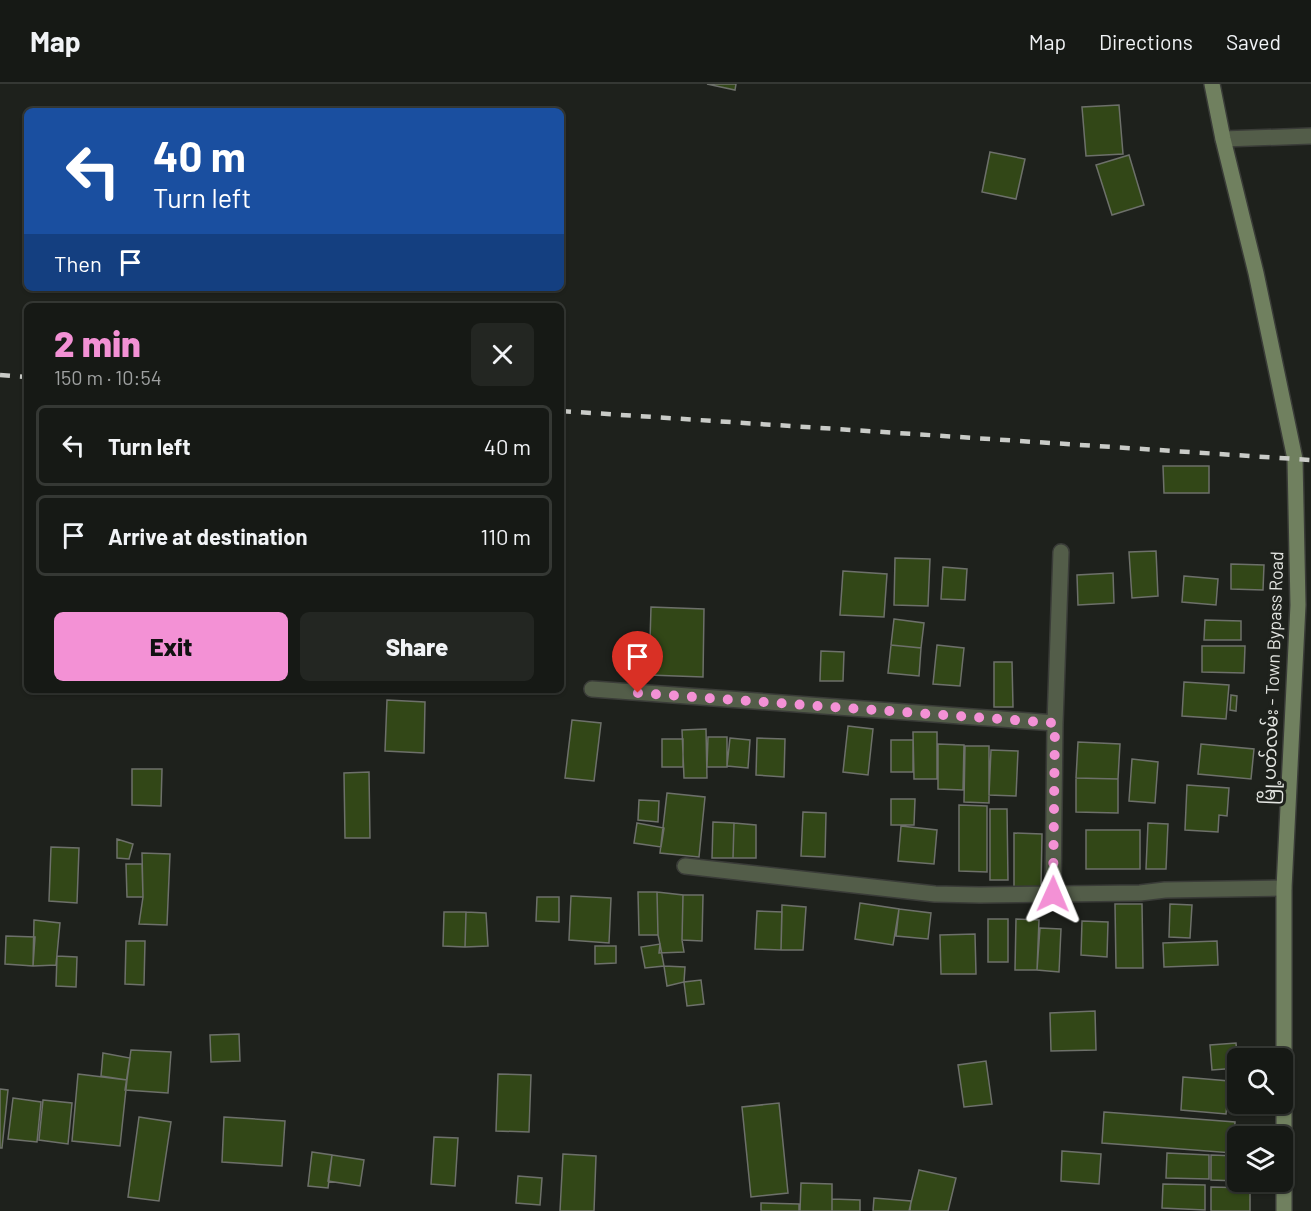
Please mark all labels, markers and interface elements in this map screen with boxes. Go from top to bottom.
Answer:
text: Map [30,24,81,58]
text: Map [1029,29,1066,54]
text: Directions [1099,29,1193,54]
text: Saved [1226,29,1281,54]
text: 40 m [153,130,246,180]
icon: left [54,132,132,210]
text: Turn left [153,181,251,213]
icon: arrive [114,246,147,279]
text: Then [54,250,102,276]
text: 2 min [54,321,141,364]
button: close [471,323,534,386]
text: 150 m · 10:54 [54,365,162,389]
icon: left [57,429,90,462]
text: Turn left [108,433,191,459]
text: 40 m [484,433,531,459]
icon: arrive [57,519,90,552]
text: Arrive at destination [108,523,307,549]
text: 110 m [481,523,531,549]
street label: မြို့ပတ်လမ်း - Town Bypass Road [1255,551,1292,805]
button: Exit [54,612,288,681]
button: Share [300,612,534,681]
pin [612,631,663,693]
icon: arrive [621,640,654,673]
position arrow [1021,862,1085,926]
map controls [1227,1048,1293,1192]
button: search [1227,1048,1293,1114]
button: layers [1227,1126,1293,1192]

